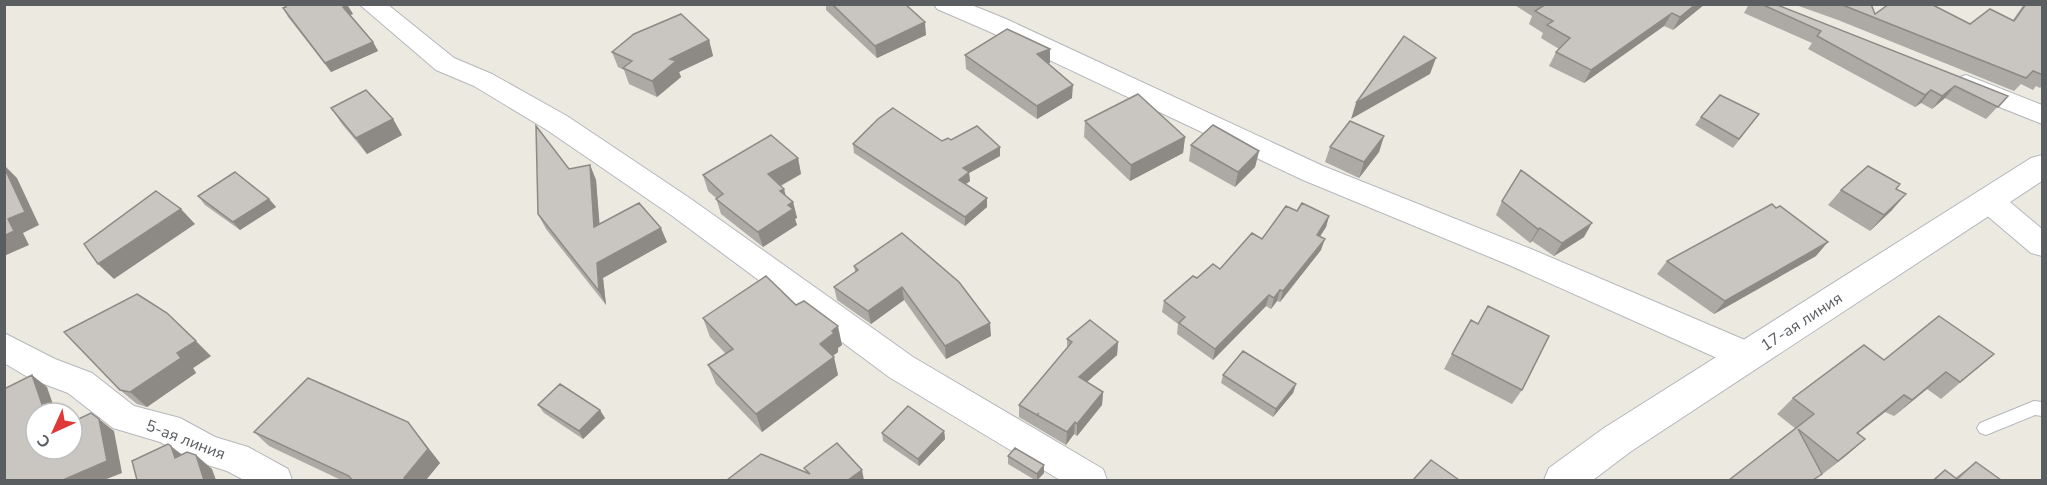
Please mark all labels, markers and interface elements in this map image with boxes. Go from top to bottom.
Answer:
street label: 17-ая линия [1756,287,1847,356]
north arrow [24,401,84,461]
street label: 5-ая линия [143,415,229,465]
text: С [32,429,56,453]

